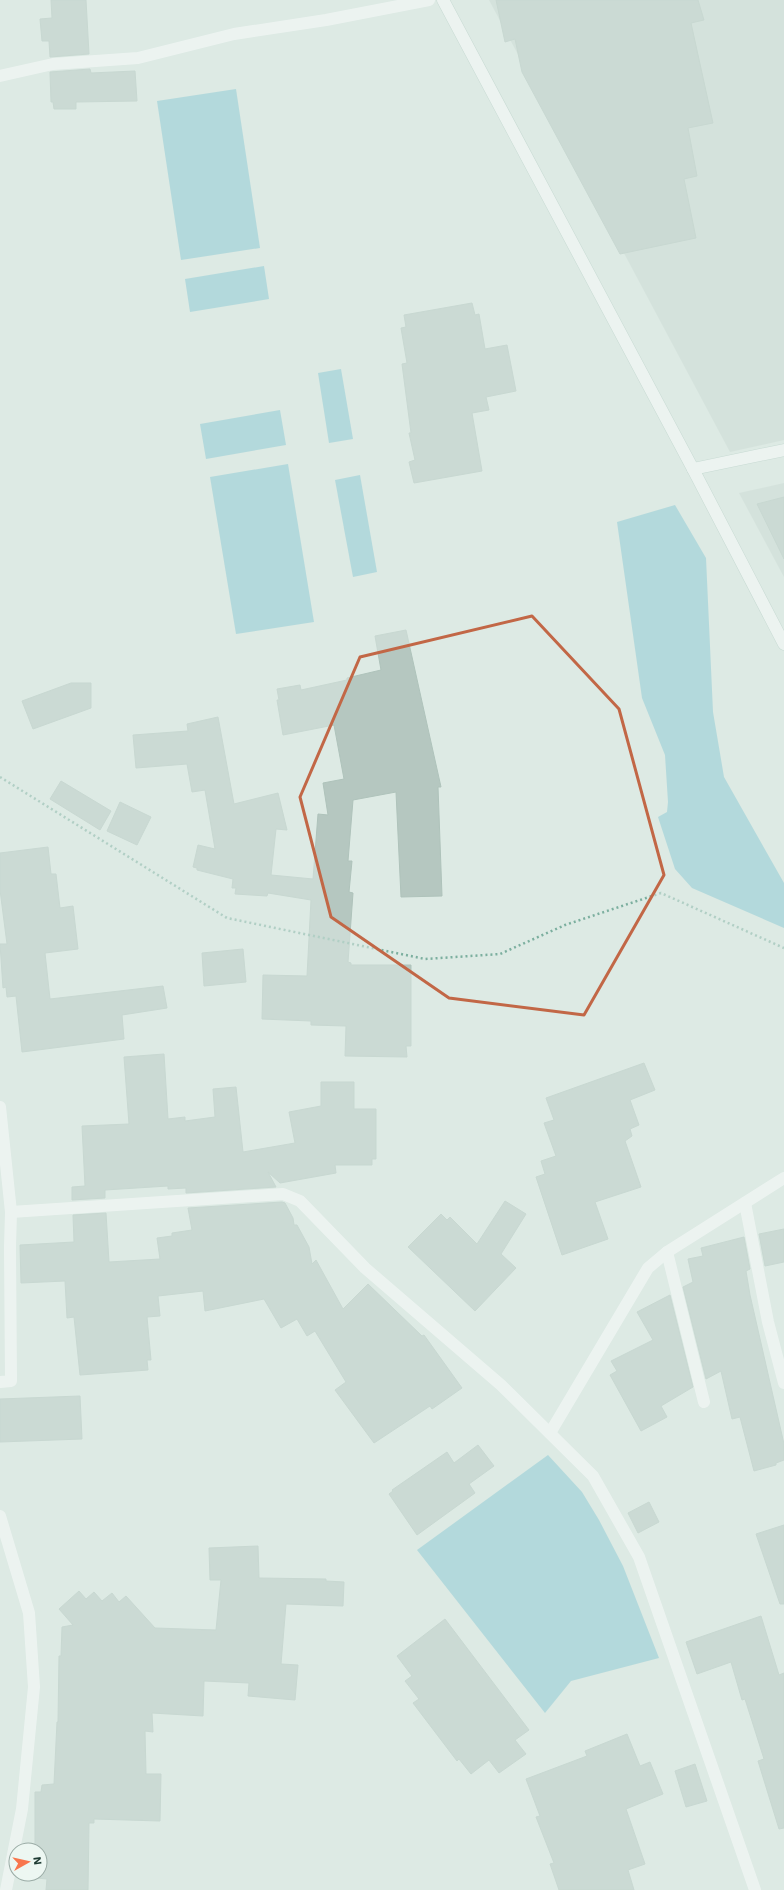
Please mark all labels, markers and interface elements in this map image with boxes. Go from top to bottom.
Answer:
north arrow [8,1842,48,1882]
text: N [30,1856,44,1866]

